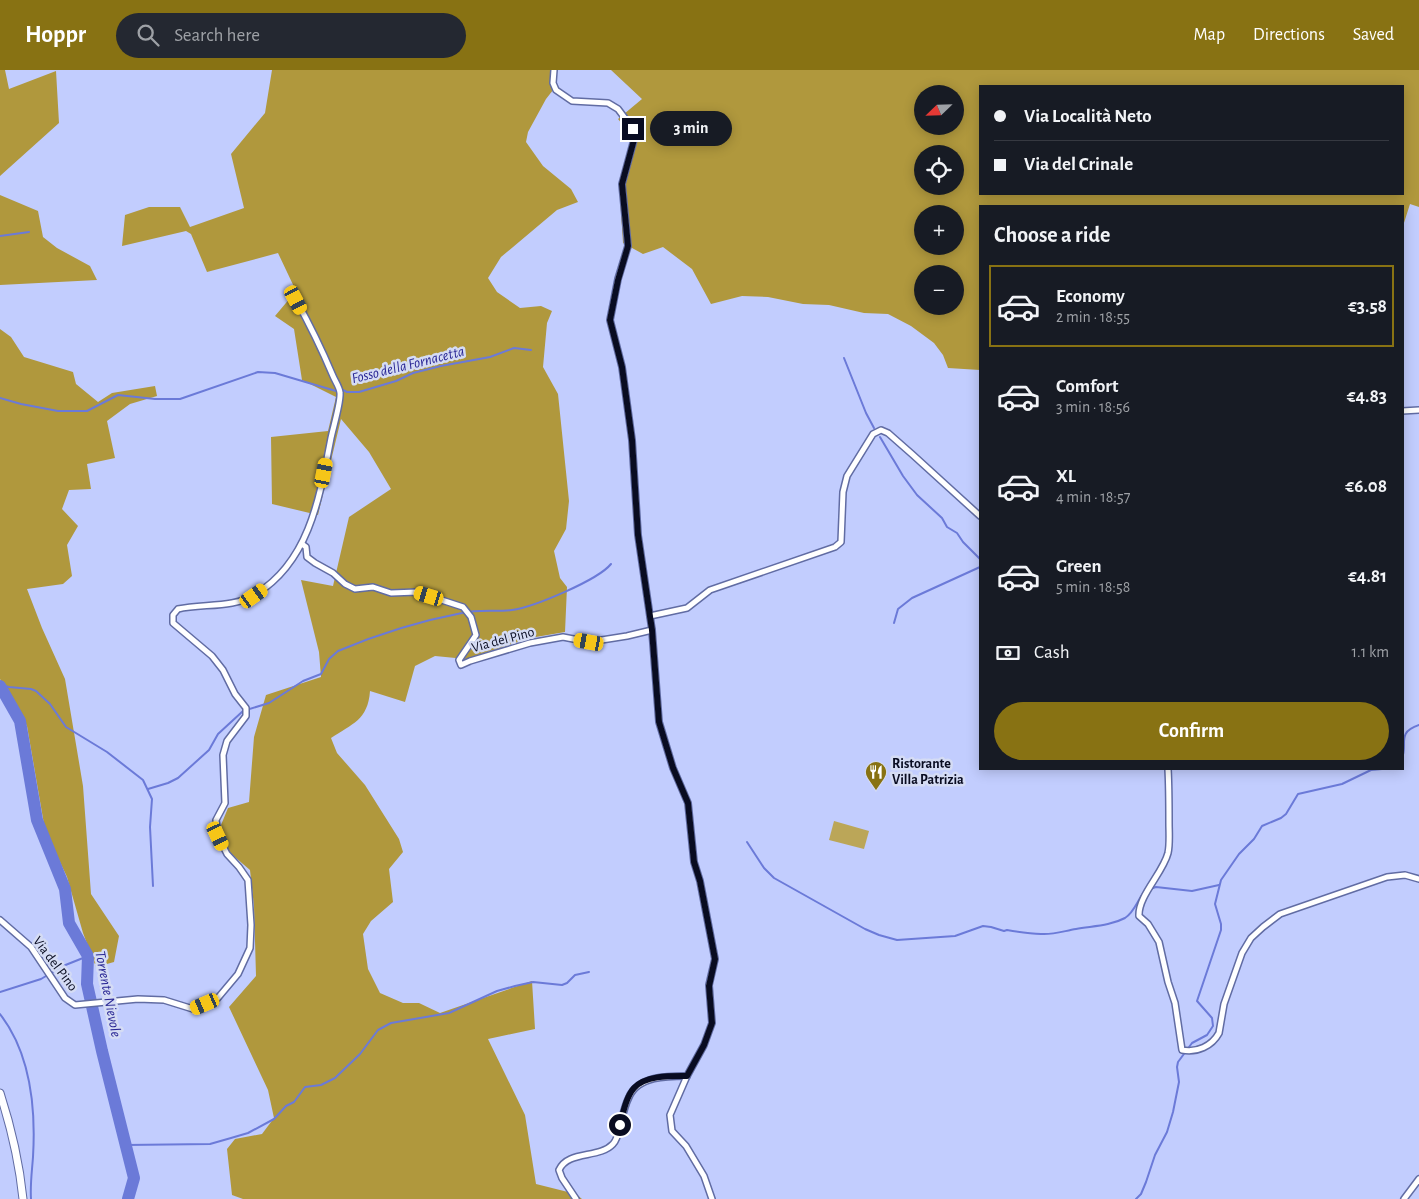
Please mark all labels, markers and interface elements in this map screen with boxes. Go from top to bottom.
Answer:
search box [116,13,466,58]
icon: search [134,21,162,49]
text: Hoppr [25,23,86,47]
text: Search here [174,26,260,45]
text: Map [1194,26,1225,44]
text: Directions [1253,26,1325,44]
text: Saved [1353,26,1394,44]
north arrow [914,85,964,135]
map controls [914,85,964,315]
text: Via Località Neto [1024,107,1152,126]
callout: 3 min [650,112,733,146]
route end [622,118,644,140]
text: 3 min [674,120,708,136]
button: locate [914,145,964,195]
text: Via del Crinale [1024,155,1133,174]
button: + [914,205,964,255]
text: Choose a ride [994,224,1110,246]
button: − [914,265,964,315]
car [282,283,309,317]
icon: car [996,284,1041,329]
text: Economy [1056,287,1125,306]
text: €3.58 [1348,297,1387,316]
text: 2 min · 18:55 [1056,309,1130,325]
water label: Fosso della Fornacetta [350,344,466,386]
icon: car [996,374,1041,419]
text: Comfort [1056,377,1118,396]
text: €4.83 [1347,387,1387,406]
text: 3 min · 18:56 [1056,399,1130,415]
car [313,457,334,489]
icon: car [996,464,1041,509]
text: XL [1056,467,1076,486]
text: €6.08 [1345,477,1387,496]
text: 4 min · 18:57 [1056,489,1130,505]
icon: car [996,554,1041,599]
text: Green [1056,557,1102,576]
text: €4.81 [1348,567,1387,586]
text: 5 min · 18:58 [1056,579,1130,595]
car [237,581,270,611]
car [412,584,445,608]
street label: Via del Pino [470,625,536,655]
car [572,632,605,652]
icon: cash [994,639,1022,667]
text: Cash [1034,643,1070,662]
text: 1.1 km [1352,644,1389,660]
button: Confirm [994,702,1389,760]
place label: Ristorante Villa Patrizia [892,757,964,787]
restaurant icon: Ristorante Villa Patrizia [864,760,888,791]
car [204,819,231,853]
street label: Via del Pino [30,934,80,994]
water label: Torrente Nievole [92,950,124,1039]
car [188,991,221,1017]
route start [609,1114,631,1136]

